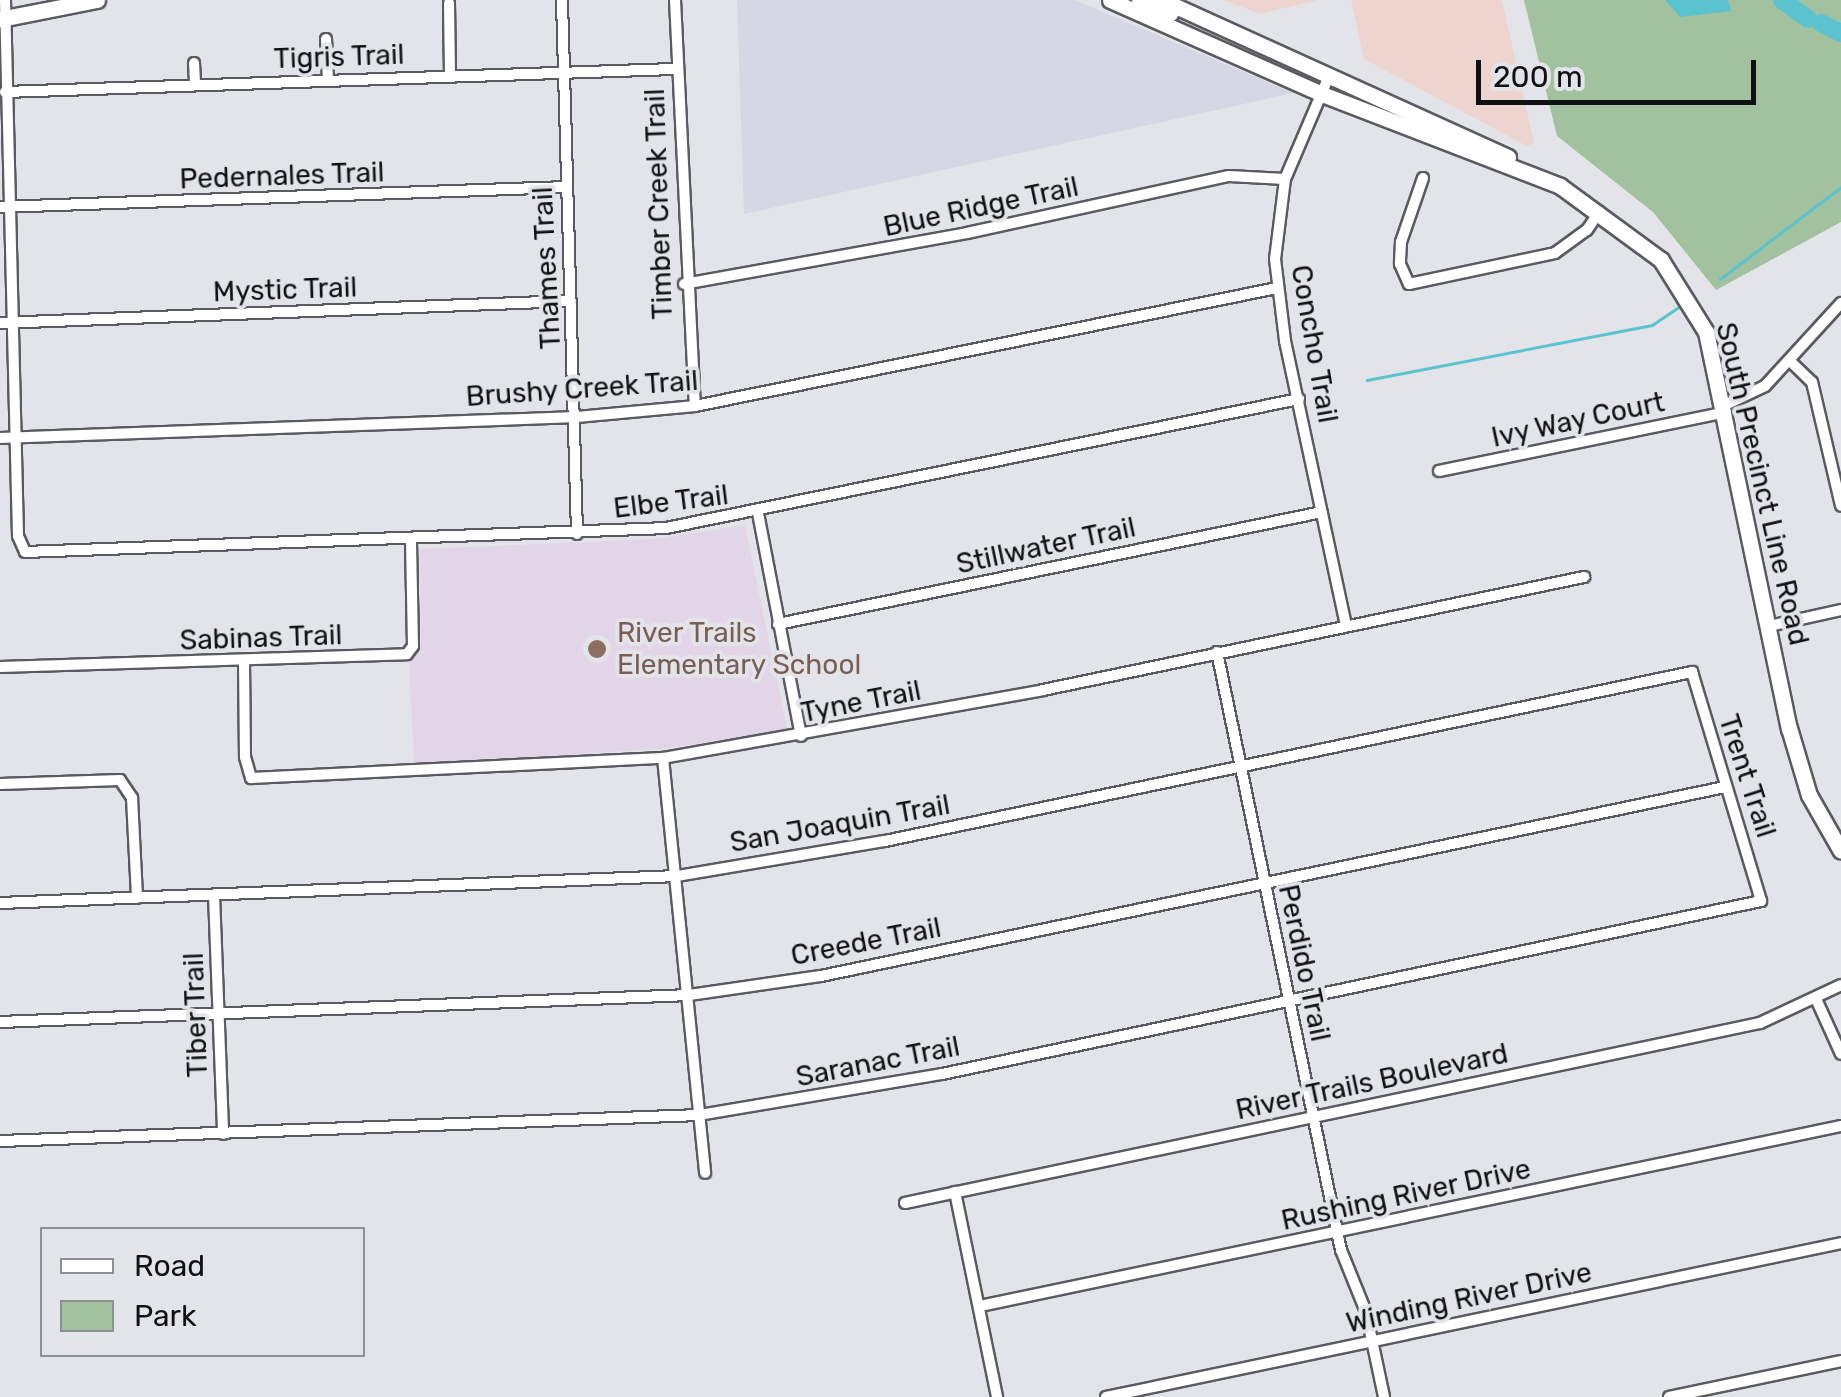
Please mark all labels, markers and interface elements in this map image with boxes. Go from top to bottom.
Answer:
street label: Tigris Trail [273,38,405,76]
scale bar [1481,40,1761,102]
text: 200 m [1493,59,1583,95]
street label: Timber Creek Trail [638,87,680,321]
street label: Pedernales Trail [179,156,385,196]
street label: Blue Ridge Trail [880,170,1082,244]
street label: Thames Trail [526,186,568,350]
street label: Concho Trail [1284,262,1344,426]
street label: Mystic Trail [212,271,358,309]
street label: South Precinct Line Road [1709,319,1815,649]
street label: Brushy Creek Trail [464,364,700,414]
street label: Ivy Way Court [1488,385,1668,455]
street label: Elbe Trail [611,478,731,526]
street label: Stillwater Trail [953,510,1139,582]
place label: River Trails Elementary School [617,616,862,682]
street label: Sabinas Trail [179,618,343,658]
marker: River Trails Elementary School [586,638,608,660]
street label: Tyne Trail [798,674,924,730]
street label: Trent Trail [1711,710,1783,842]
street label: San Joaquin Trail [727,788,953,860]
street label: Perdido Trail [1271,881,1337,1045]
street label: Creede Trail [788,911,944,973]
street label: Tiber Trail [177,951,215,1079]
street label: Saranac Trail [793,1030,963,1094]
street label: River Trails Boulevard [1232,1037,1512,1127]
street label: Rushing River Drive [1278,1152,1534,1238]
legend [40,1227,365,1357]
text: Road [134,1248,205,1284]
street label: Winding River Drive [1343,1255,1595,1341]
text: Park [134,1298,196,1334]

